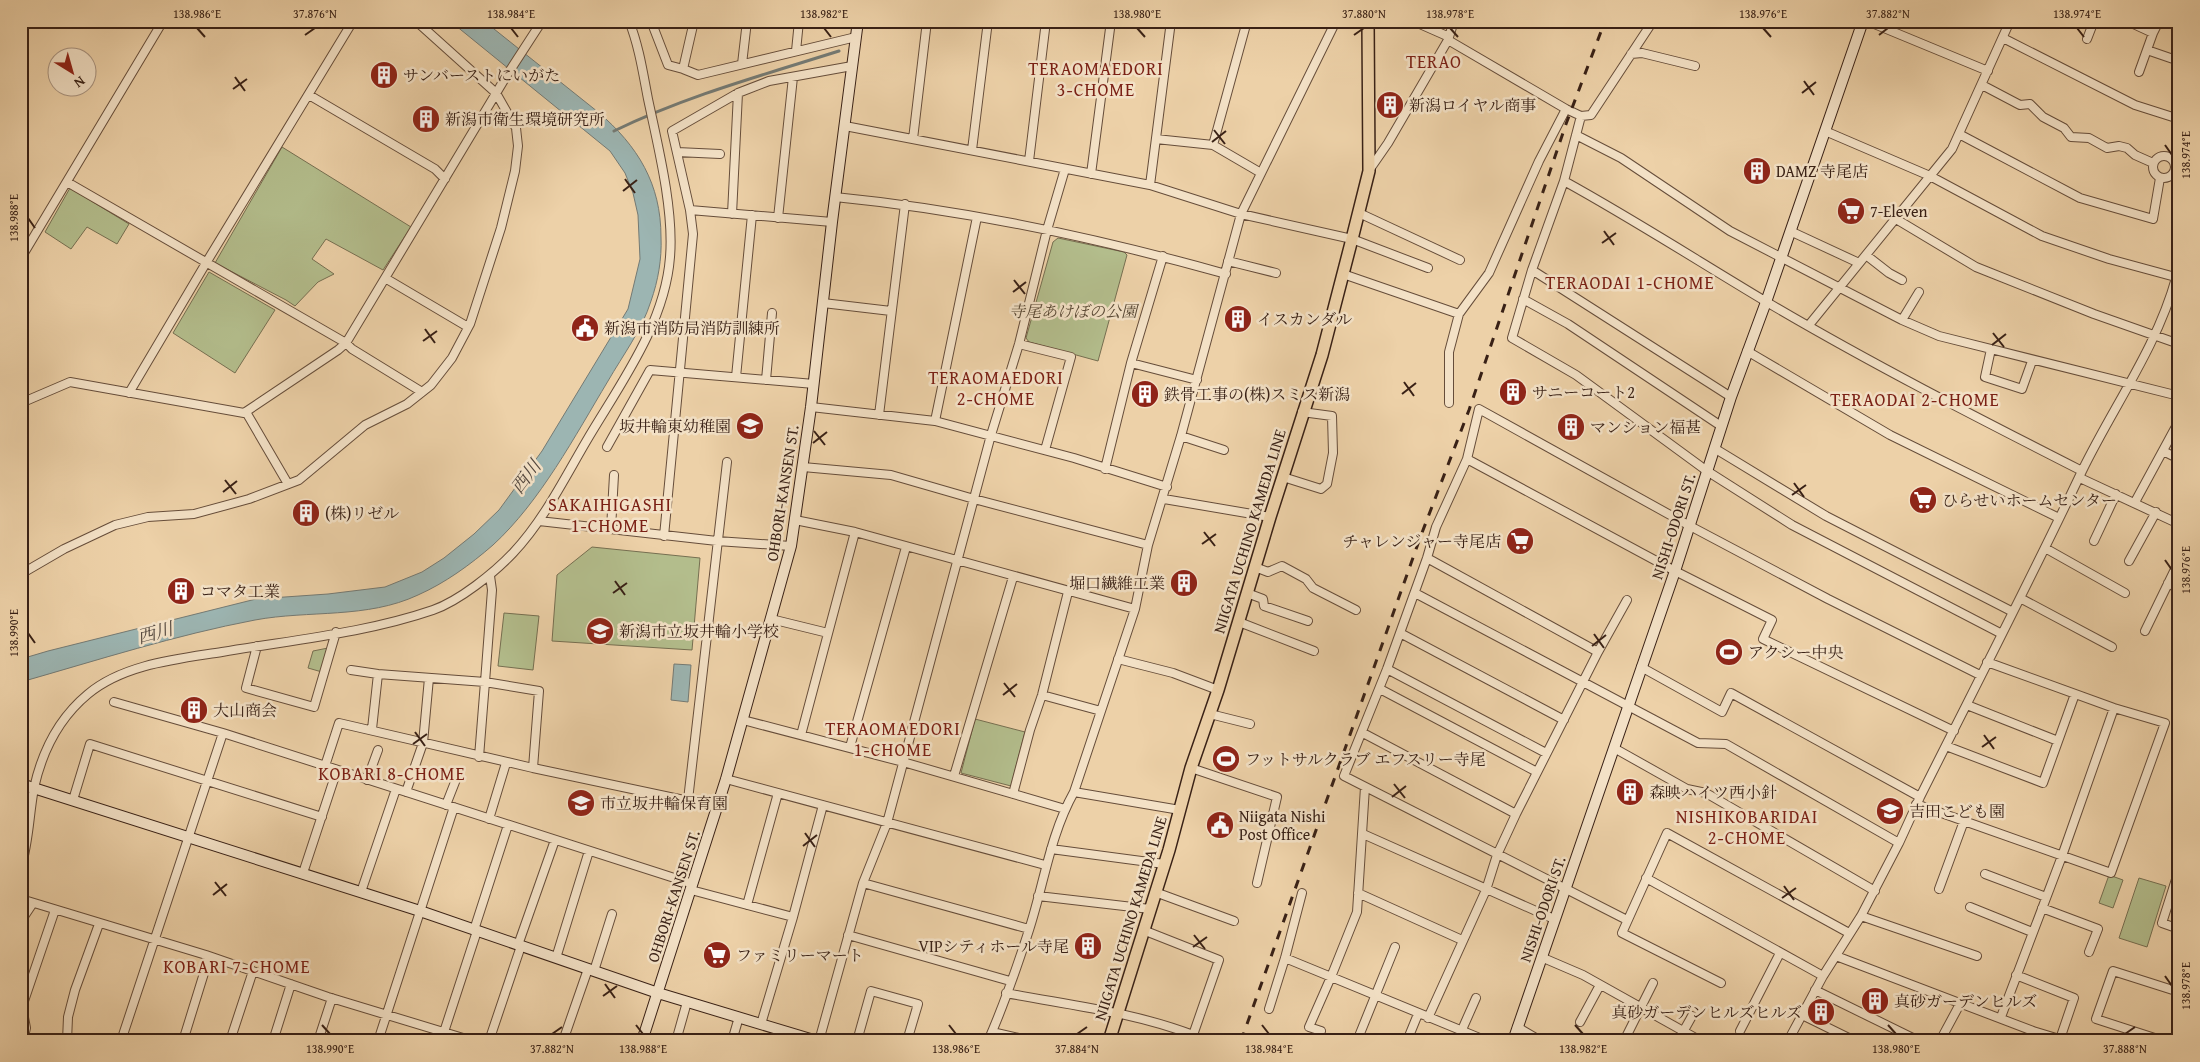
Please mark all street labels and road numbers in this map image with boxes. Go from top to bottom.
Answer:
street label: OHBORI-KANSEN ST. [759,423,805,563]
street label: NIIGATA UCHINO KAMEDA LINE [1206,426,1292,636]
street label: NISHI-ODORI ST. [1644,470,1702,582]
street label: NIIGATA UCHINO KAMEDA LINE [1087,813,1173,1023]
street label: OHBORI-KANSEN ST. [640,827,706,965]
street label: NISHI-ODORI ST. [1513,853,1571,965]

